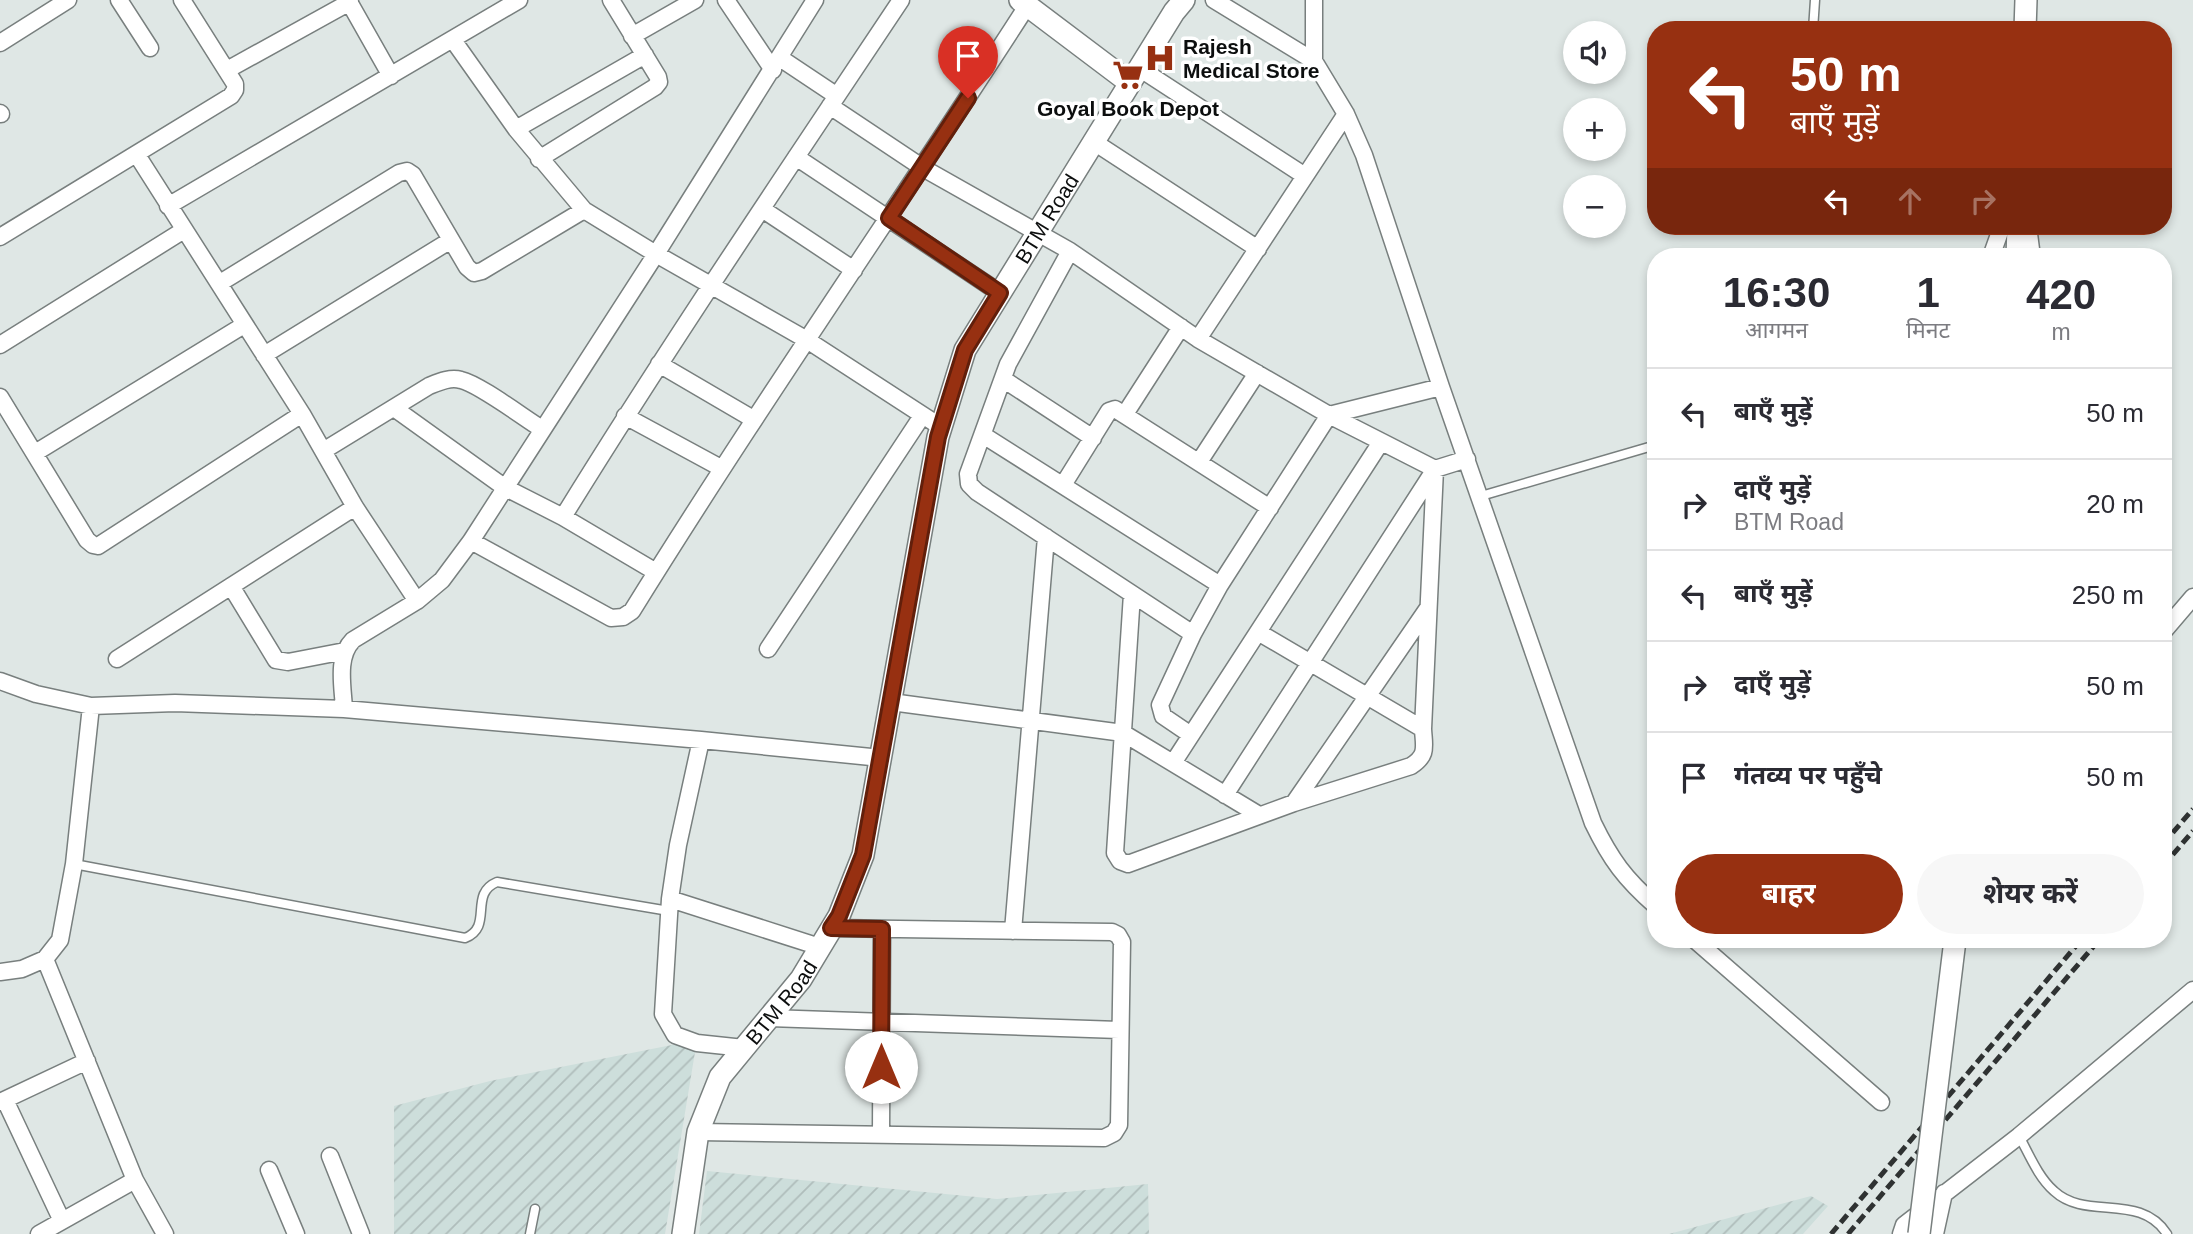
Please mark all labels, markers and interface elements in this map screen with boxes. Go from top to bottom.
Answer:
map controls [1563,21,1626,238]
button: sound [1563,21,1626,84]
pin [938,26,998,98]
place label: Rajesh Medical Store [1183,35,1320,82]
icon: arrive [949,37,987,75]
hospital icon: Rajesh Medical Store [1143,41,1177,75]
text: 50 m [1790,47,1902,101]
icon: left [1675,49,1766,140]
supermarket icon: Goyal Book Depot [1111,58,1145,92]
place label: Goyal Book Depot [1037,97,1219,120]
button: + [1563,98,1626,161]
text: बाएँ मुड़ें [1790,104,1879,140]
street label: BTM Road [1010,170,1083,267]
button: − [1563,175,1626,238]
icon: left [1818,182,1856,220]
icon: ahead [1891,182,1929,220]
icon: right [1964,182,2002,220]
text: 16:30 [1723,269,1830,316]
text: 1 [1916,269,1940,316]
text: 420 [2026,271,2096,318]
text: आगमन [1745,317,1808,343]
text: मिनट [1906,317,1950,343]
text: m [2051,319,2071,345]
icon: left [1675,395,1713,433]
text: बाएँ मुड़ें [1734,396,1813,426]
text: 50 m [2086,398,2144,428]
text: दाएँ मुड़ें [1734,474,1811,504]
icon: right [1675,486,1713,524]
text: 20 m [2086,489,2144,519]
text: BTM Road [1734,509,1844,535]
icon: left [1675,577,1713,615]
text: बाएँ मुड़ें [1734,578,1813,608]
text: 250 m [2072,580,2144,610]
icon: right [1675,668,1713,706]
text: दाएँ मुड़ें [1734,669,1811,699]
text: 50 m [2086,671,2144,701]
icon: arrive [1675,759,1713,797]
text: गंतव्य पर पहुँचे [1734,760,1882,790]
text: 50 m [2086,762,2144,792]
button: बाहर [1675,854,1903,934]
button: शेयर करें [1917,854,2144,934]
street label: BTM Road [741,956,821,1049]
position arrow [844,1030,918,1104]

